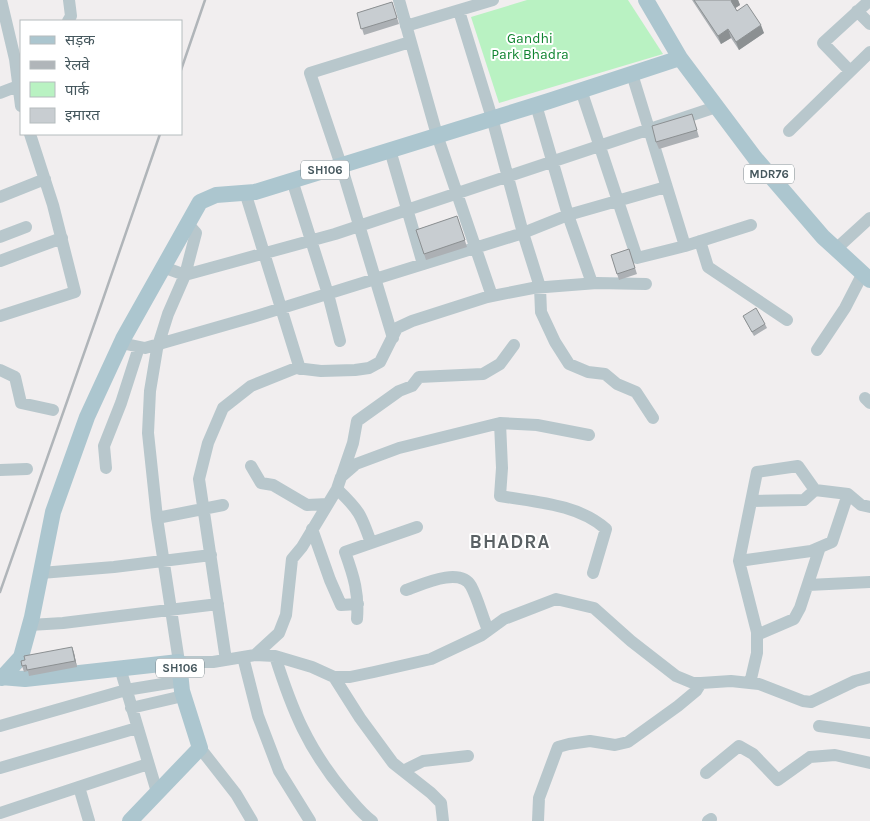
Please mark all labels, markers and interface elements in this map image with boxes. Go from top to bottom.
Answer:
legend [20,20,182,135]
park label: Gandhi Park Bhadra [491,30,569,63]
text: सड़क [65,31,95,49]
text: रेलवे [64,56,90,74]
text: पार्क [65,81,89,99]
text: इमारत [65,106,100,124]
road number: SH106 [301,160,349,180]
road number: MDR76 [744,164,794,183]
district label: BHADRA [470,531,550,553]
road number: SH106 [156,658,204,678]

